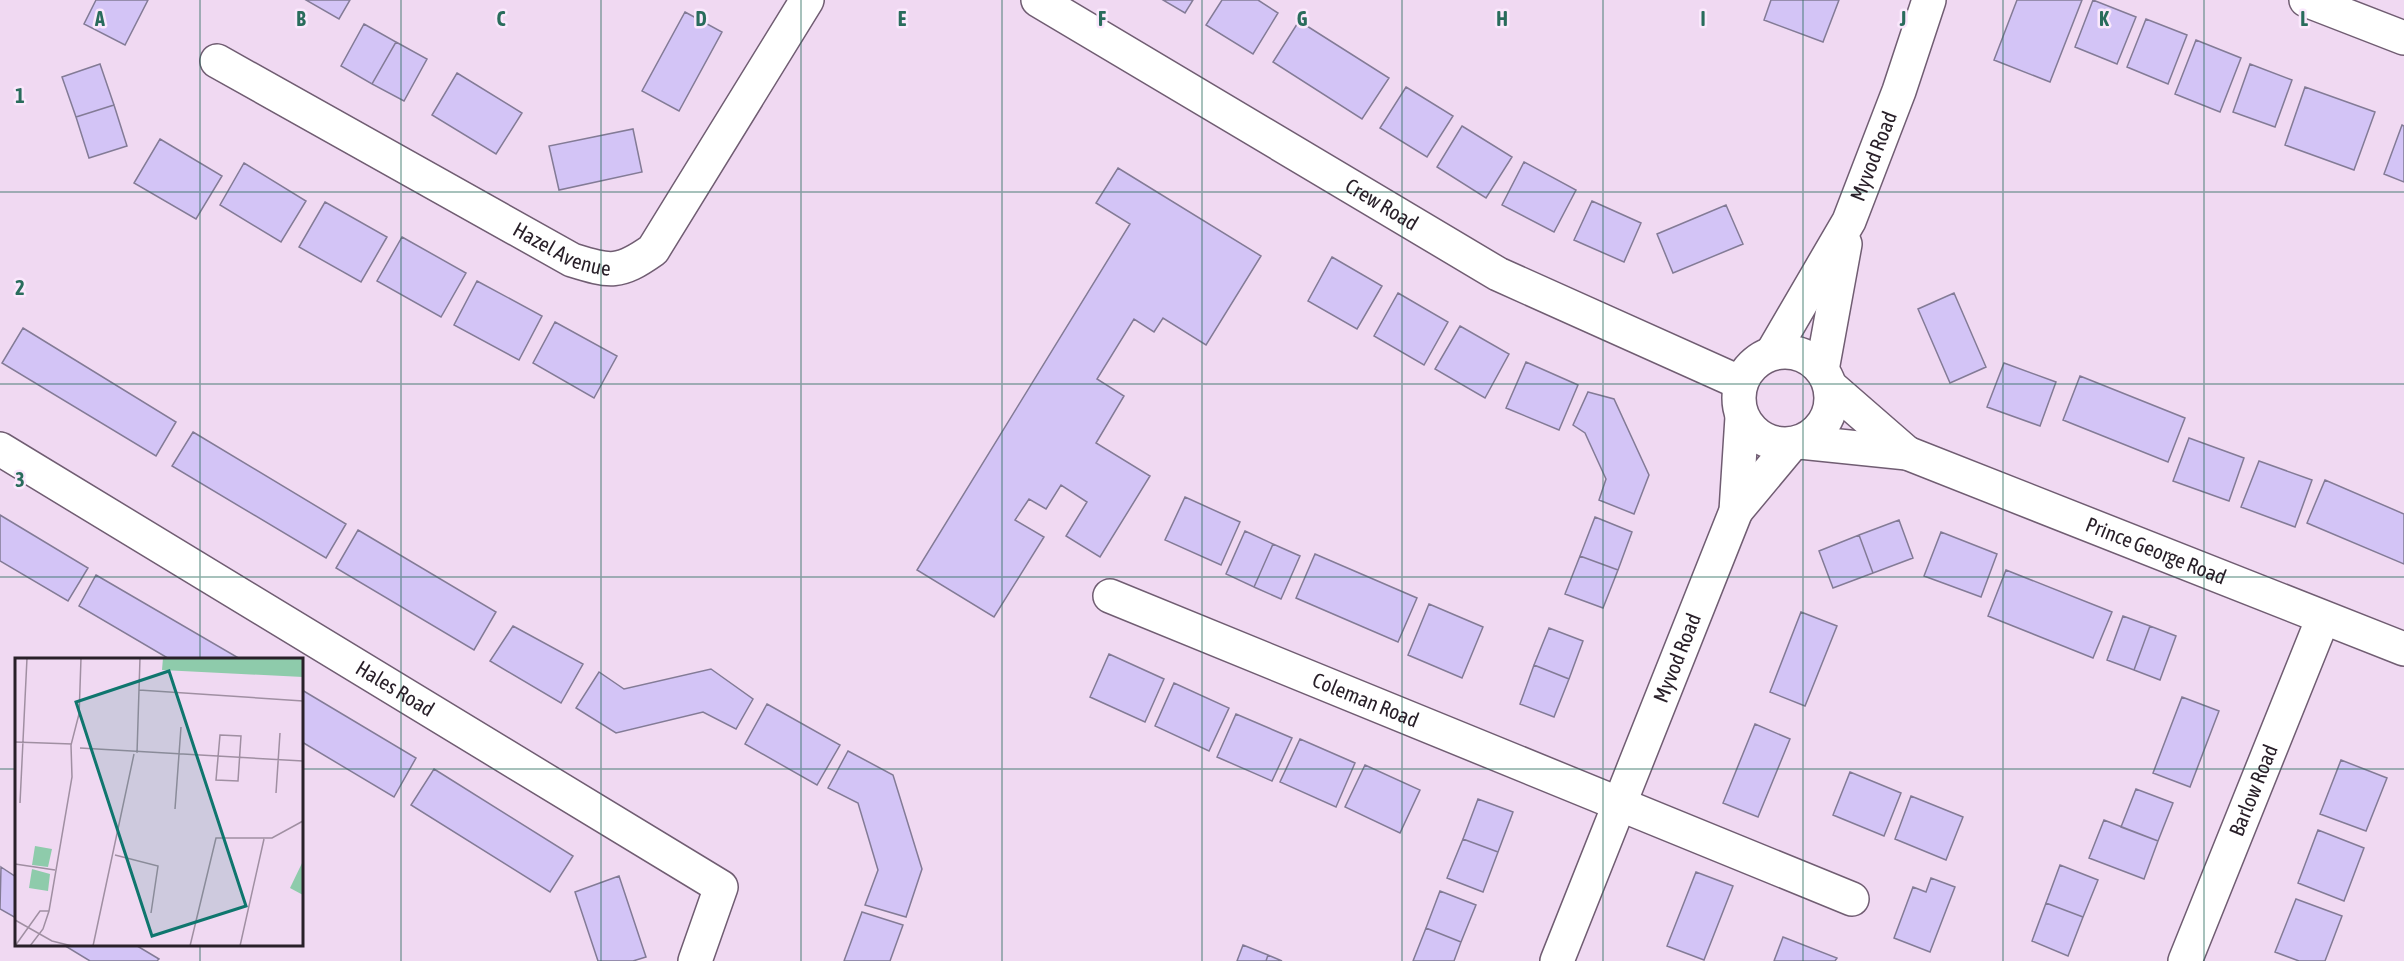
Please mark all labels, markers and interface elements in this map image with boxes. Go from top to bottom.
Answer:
text: A [94,7,105,30]
text: B [296,7,306,30]
text: C [497,7,506,30]
text: D [695,7,707,30]
text: E [898,7,907,30]
text: F [1098,7,1106,30]
text: G [1297,7,1308,30]
text: H [1496,7,1508,30]
text: I [1700,7,1706,30]
text: J [1899,7,1906,30]
text: K [2099,7,2109,30]
text: L [2300,7,2308,30]
text: 1 [15,84,25,107]
street label: Myvod Road [1845,108,1901,204]
street label: Crew Road [1341,173,1423,235]
street label: Hazel Avenue [509,217,612,280]
text: 2 [15,276,25,299]
text: 3 [15,468,25,491]
street label: Prince George Road [2082,512,2230,589]
street label: Myvod Road [1648,610,1705,706]
street label: Hales Road [352,655,439,721]
inset map [15,658,303,946]
street label: Coleman Road [1309,667,1422,732]
street label: Barlow Road [2224,741,2282,839]

